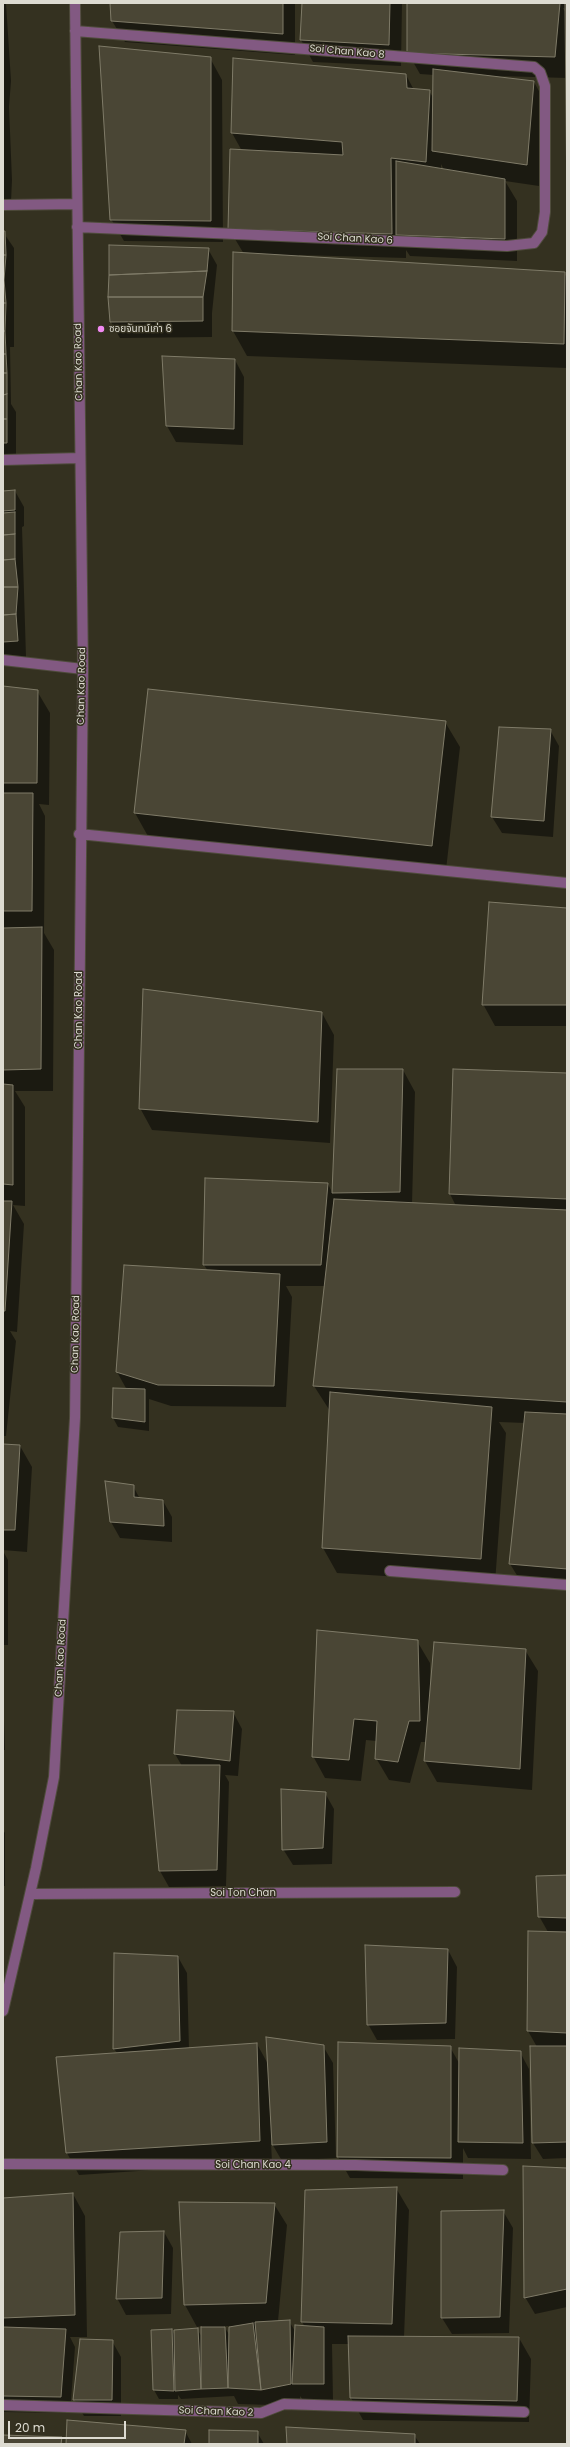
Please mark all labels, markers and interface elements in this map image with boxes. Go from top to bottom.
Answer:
street label: Soi Chan Kao 8 [309,43,385,61]
street label: Soi Chan Kao 6 [317,231,393,247]
street label: Chan Kao Road [72,323,86,401]
place label: ซอยจันทน์เก่า 6 [109,323,172,335]
marker: ซอยจันทน์เก่า 6 [96,324,106,334]
street label: Chan Kao Road [75,647,89,725]
street label: Chan Kao Road [73,971,85,1049]
street label: Chan Kao Road [69,1295,83,1373]
street label: Chan Kao Road [53,1619,69,1697]
street label: Soi Ton Chan [210,1887,276,1899]
street label: Soi Chan Kao 4 [215,2159,291,2171]
street label: Soi Chan Kao 2 [178,2405,254,2419]
scale bar [10,2413,128,2439]
text: 20 m [15,2419,45,2436]

